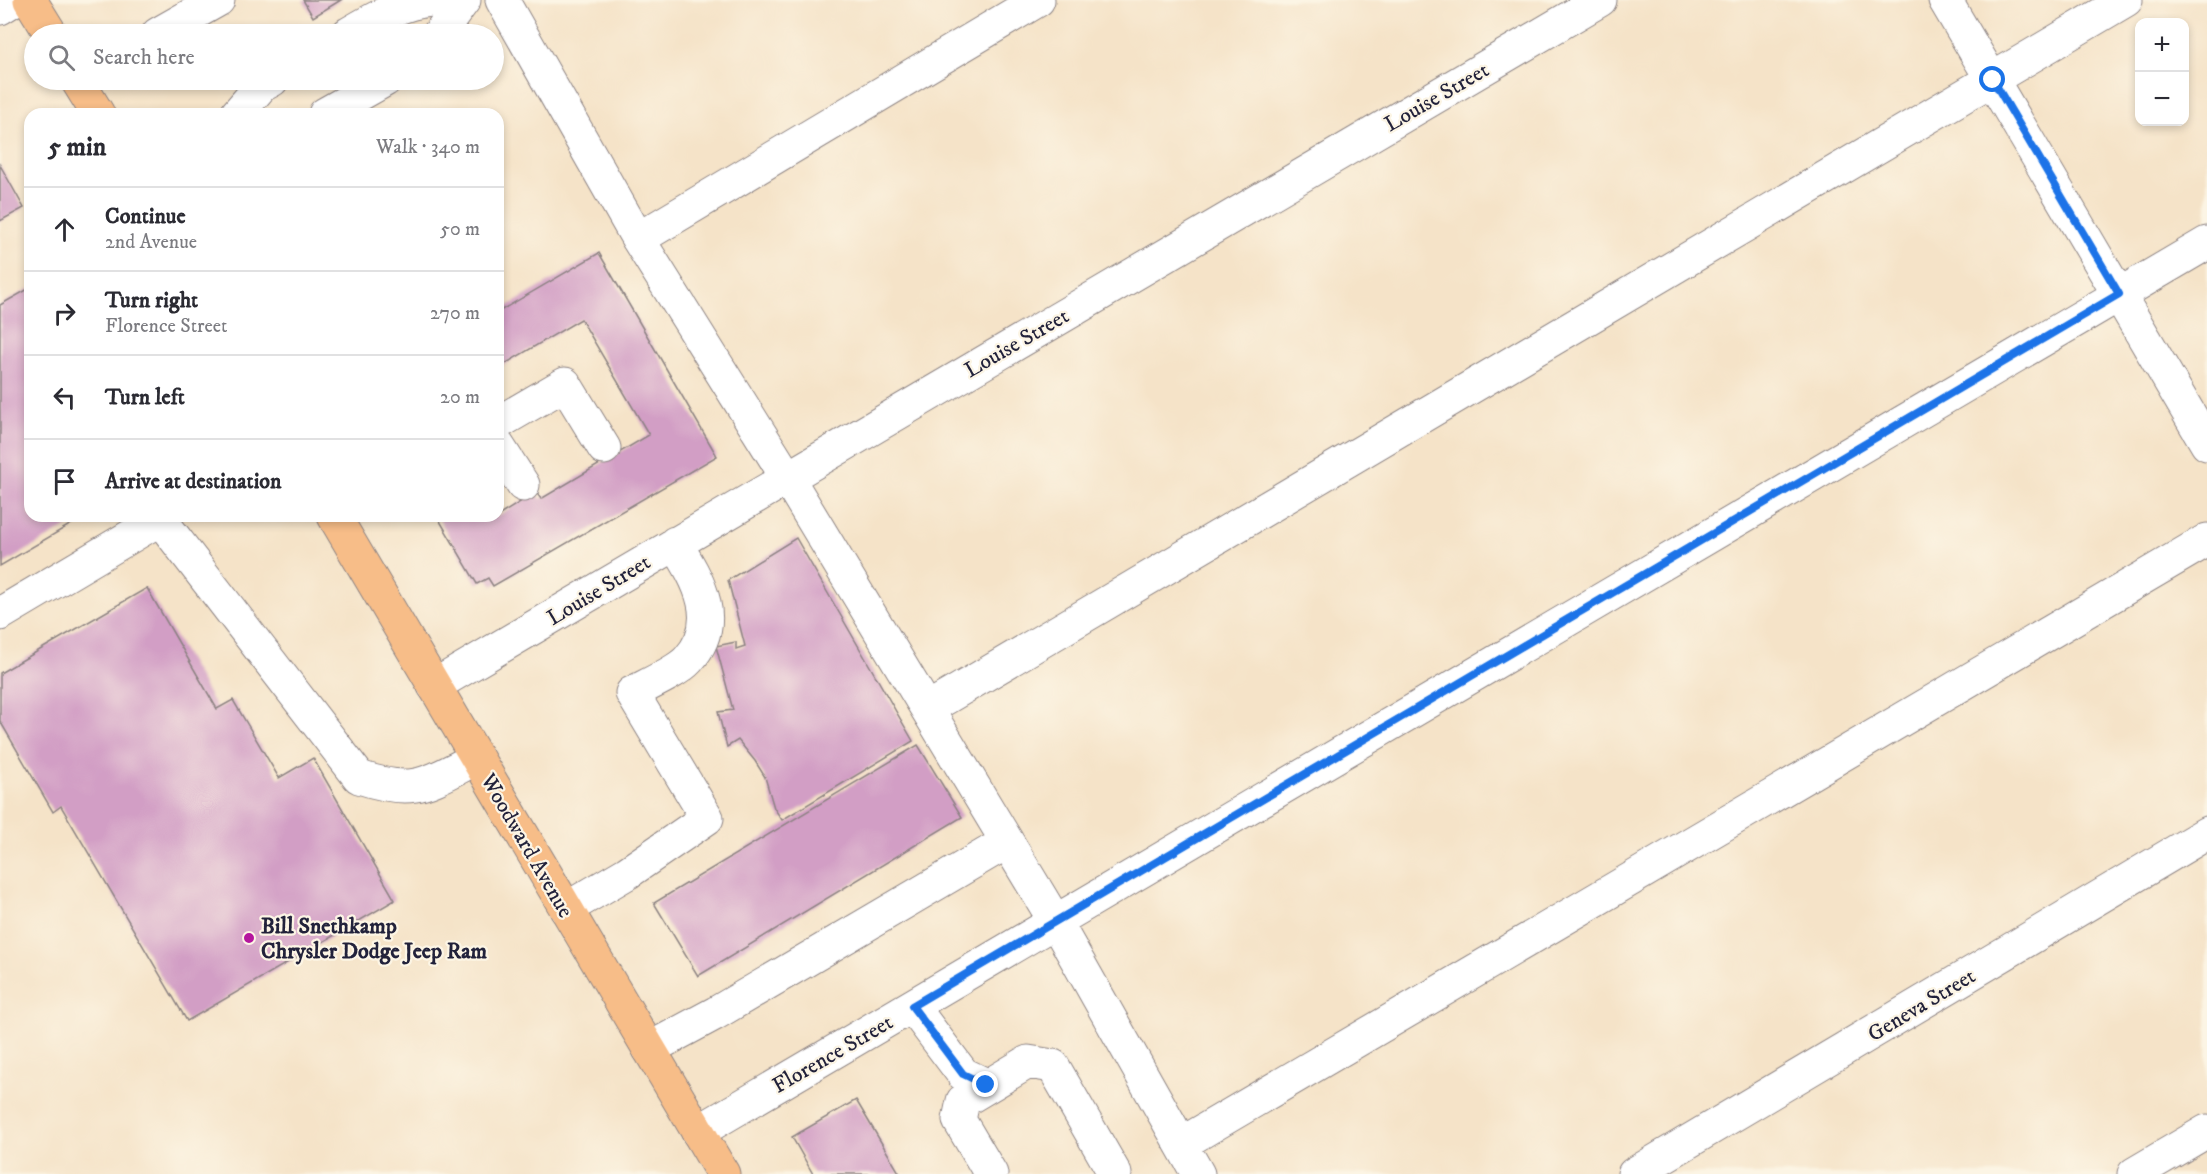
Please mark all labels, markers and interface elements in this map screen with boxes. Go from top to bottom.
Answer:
map controls [2135,18,2189,126]
button: + [2135,18,2189,72]
search box [24,24,504,90]
icon: search [45,41,78,74]
text: Search here [93,44,195,71]
street label: Louise Street [1380,57,1494,138]
route start [1979,66,2005,92]
button: − [2135,72,2189,126]
text: 5 min [48,131,106,164]
text: Walk · 340 m [376,135,480,160]
text: Continue [105,203,186,230]
icon: ahead [48,213,81,246]
text: 50 m [440,217,480,242]
text: 2nd Avenue [105,230,197,255]
text: Turn right [105,287,198,314]
icon: right [48,297,81,330]
text: 270 m [430,301,480,326]
street label: Louise Street [960,303,1074,384]
text: Florence Street [105,314,227,339]
icon: left [48,381,81,414]
text: Turn left [105,384,185,411]
text: 20 m [440,385,480,410]
icon: arrive [48,465,81,498]
text: Arrive at destination [105,468,282,495]
street label: Louise Street [542,549,655,632]
street label: Woodward Avenue [474,768,579,923]
place label: Bill Snethkamp Chrysler Dodge Jeep Ram [261,913,488,965]
marker: Bill Snethkamp Chrysler Dodge Jeep Ram [242,931,256,945]
street label: Geneva Street [1863,963,1981,1048]
street label: Florence Street [768,1009,898,1100]
route end [972,1071,998,1097]

